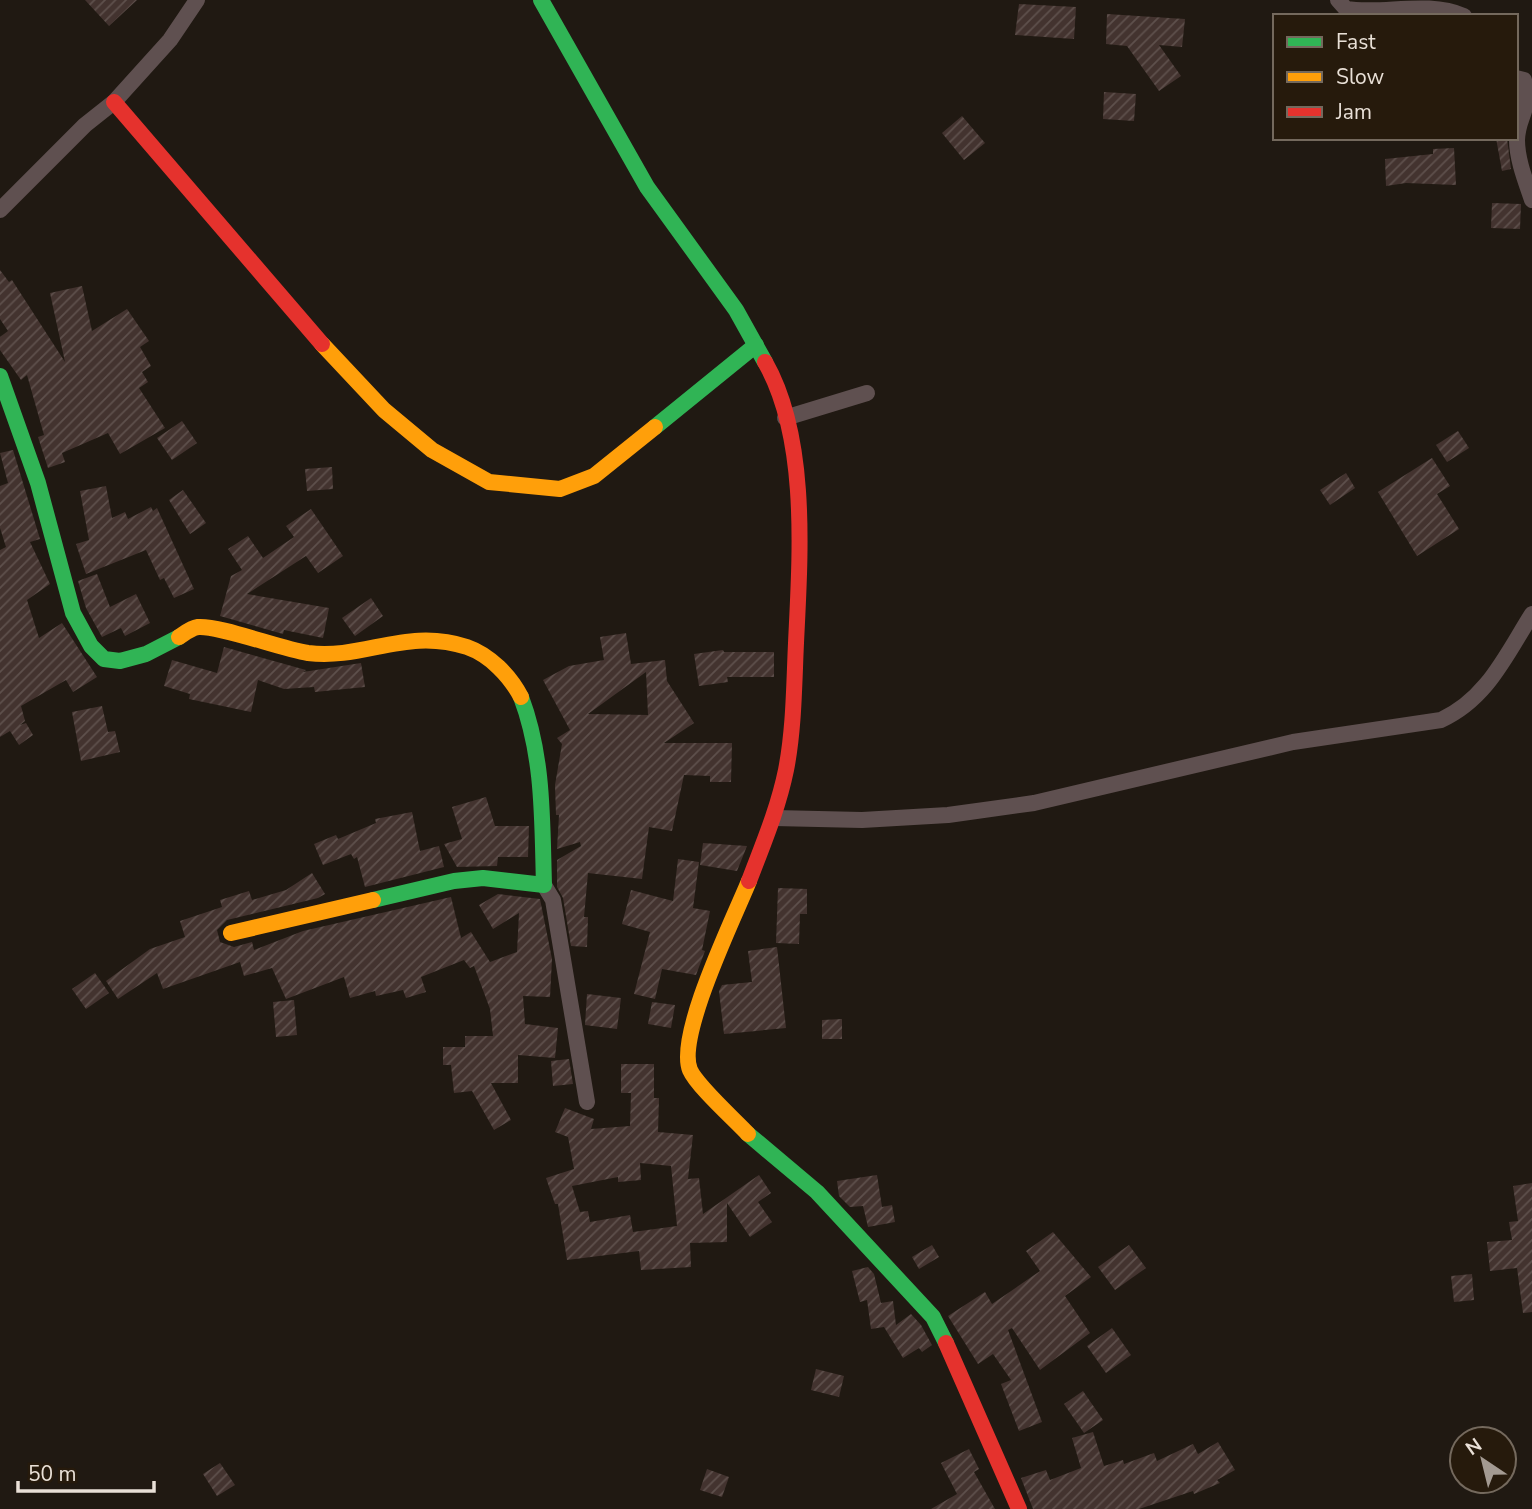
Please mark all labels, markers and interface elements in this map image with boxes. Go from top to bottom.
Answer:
legend [1273,14,1518,140]
text: Fast [1336,28,1376,56]
text: Slow [1336,63,1385,91]
text: Jam [1335,98,1372,126]
north arrow [1448,1425,1518,1495]
text: N [1461,1432,1487,1462]
scale bar [18,1450,154,1494]
text: 50 m [28,1460,77,1488]

